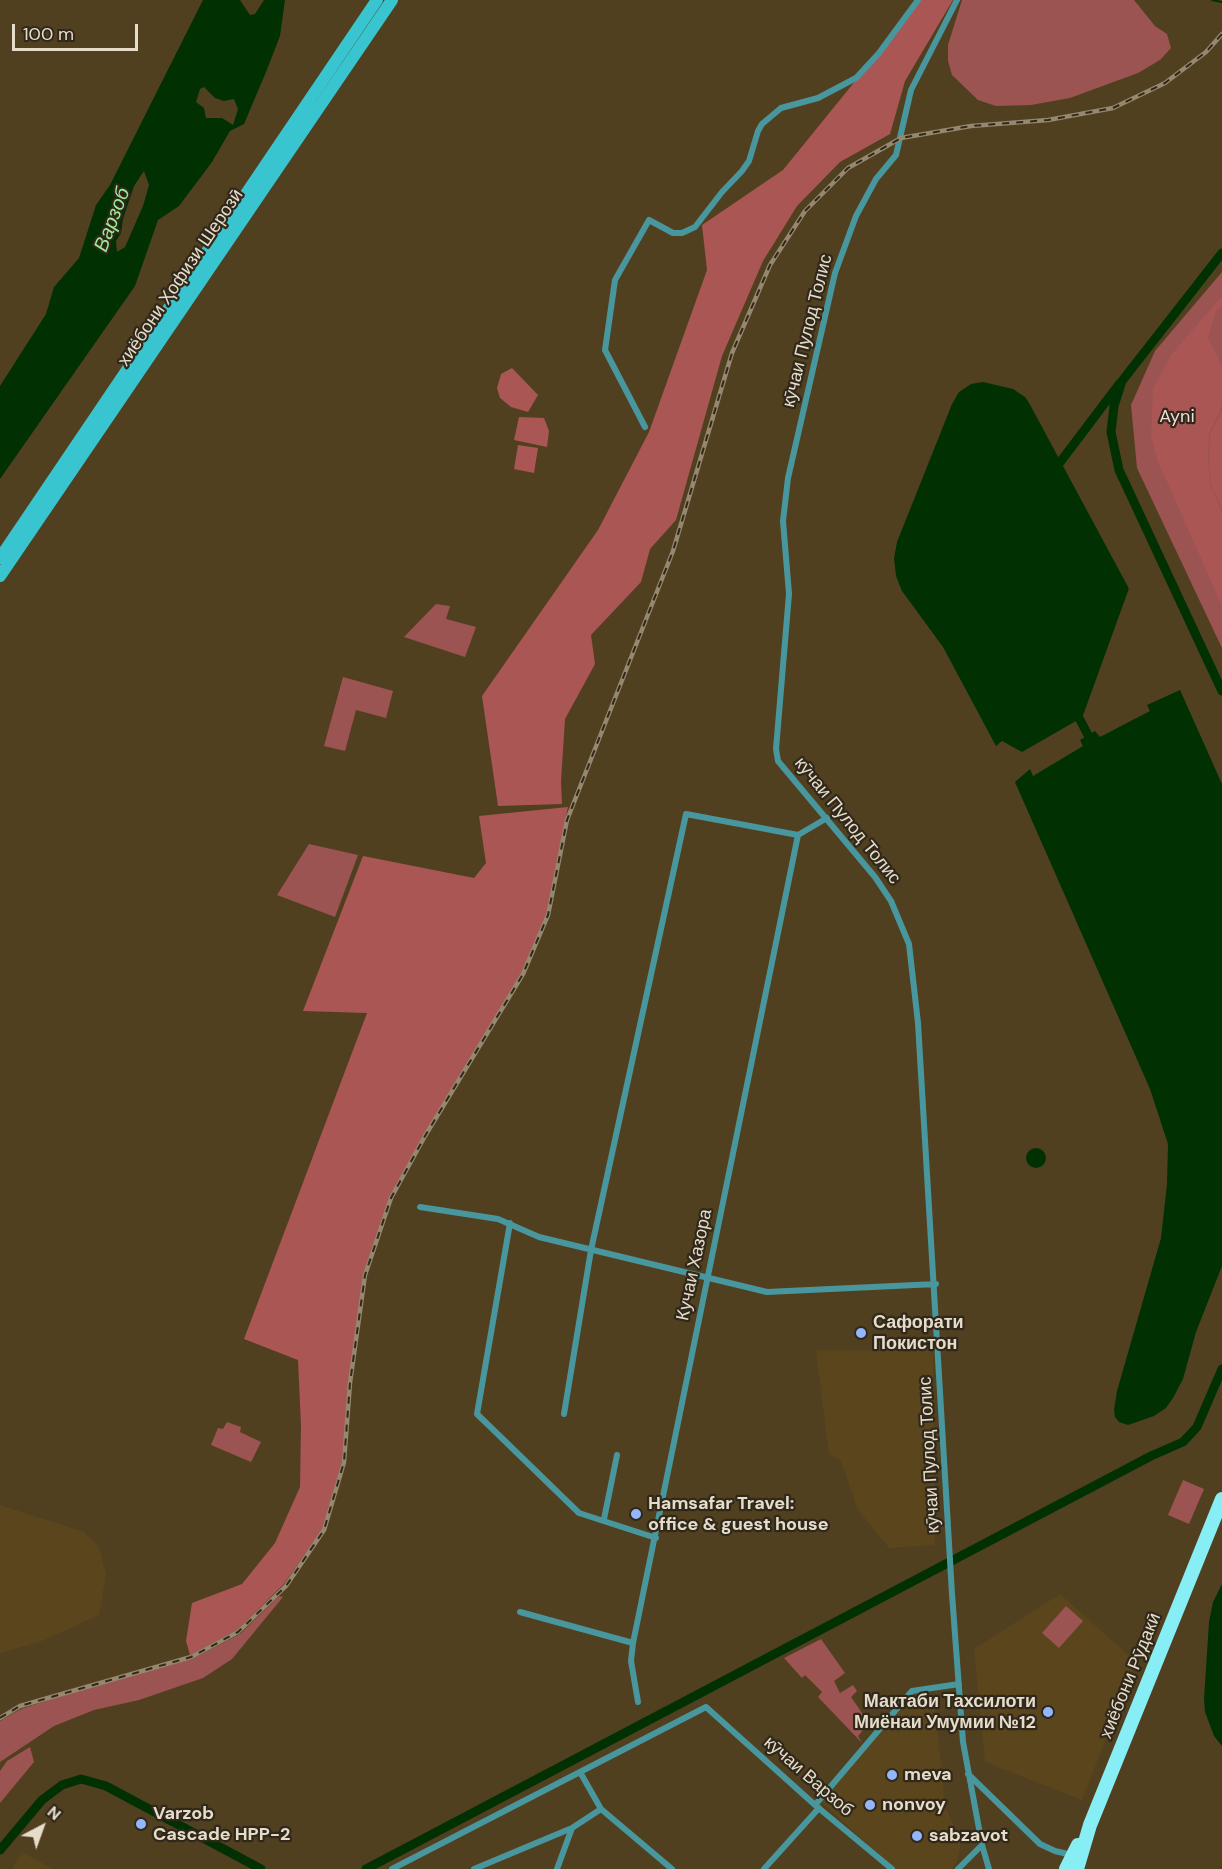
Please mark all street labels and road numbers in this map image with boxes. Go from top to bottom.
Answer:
street label: хиёбони Ҳофизи Шерозӣ [114,185,248,371]
street label: кӯчаи Пулод Толис [779,252,837,410]
street label: кӯчаи Пулод Толис [789,753,905,889]
street label: Кучаи Хазора [673,1207,717,1323]
street label: кӯчаи Пулод Толис [915,1376,945,1534]
street label: хиёбони Рӯдакӣ [1096,1610,1166,1742]
street label: кӯчаи Варзоб [759,1732,857,1822]

